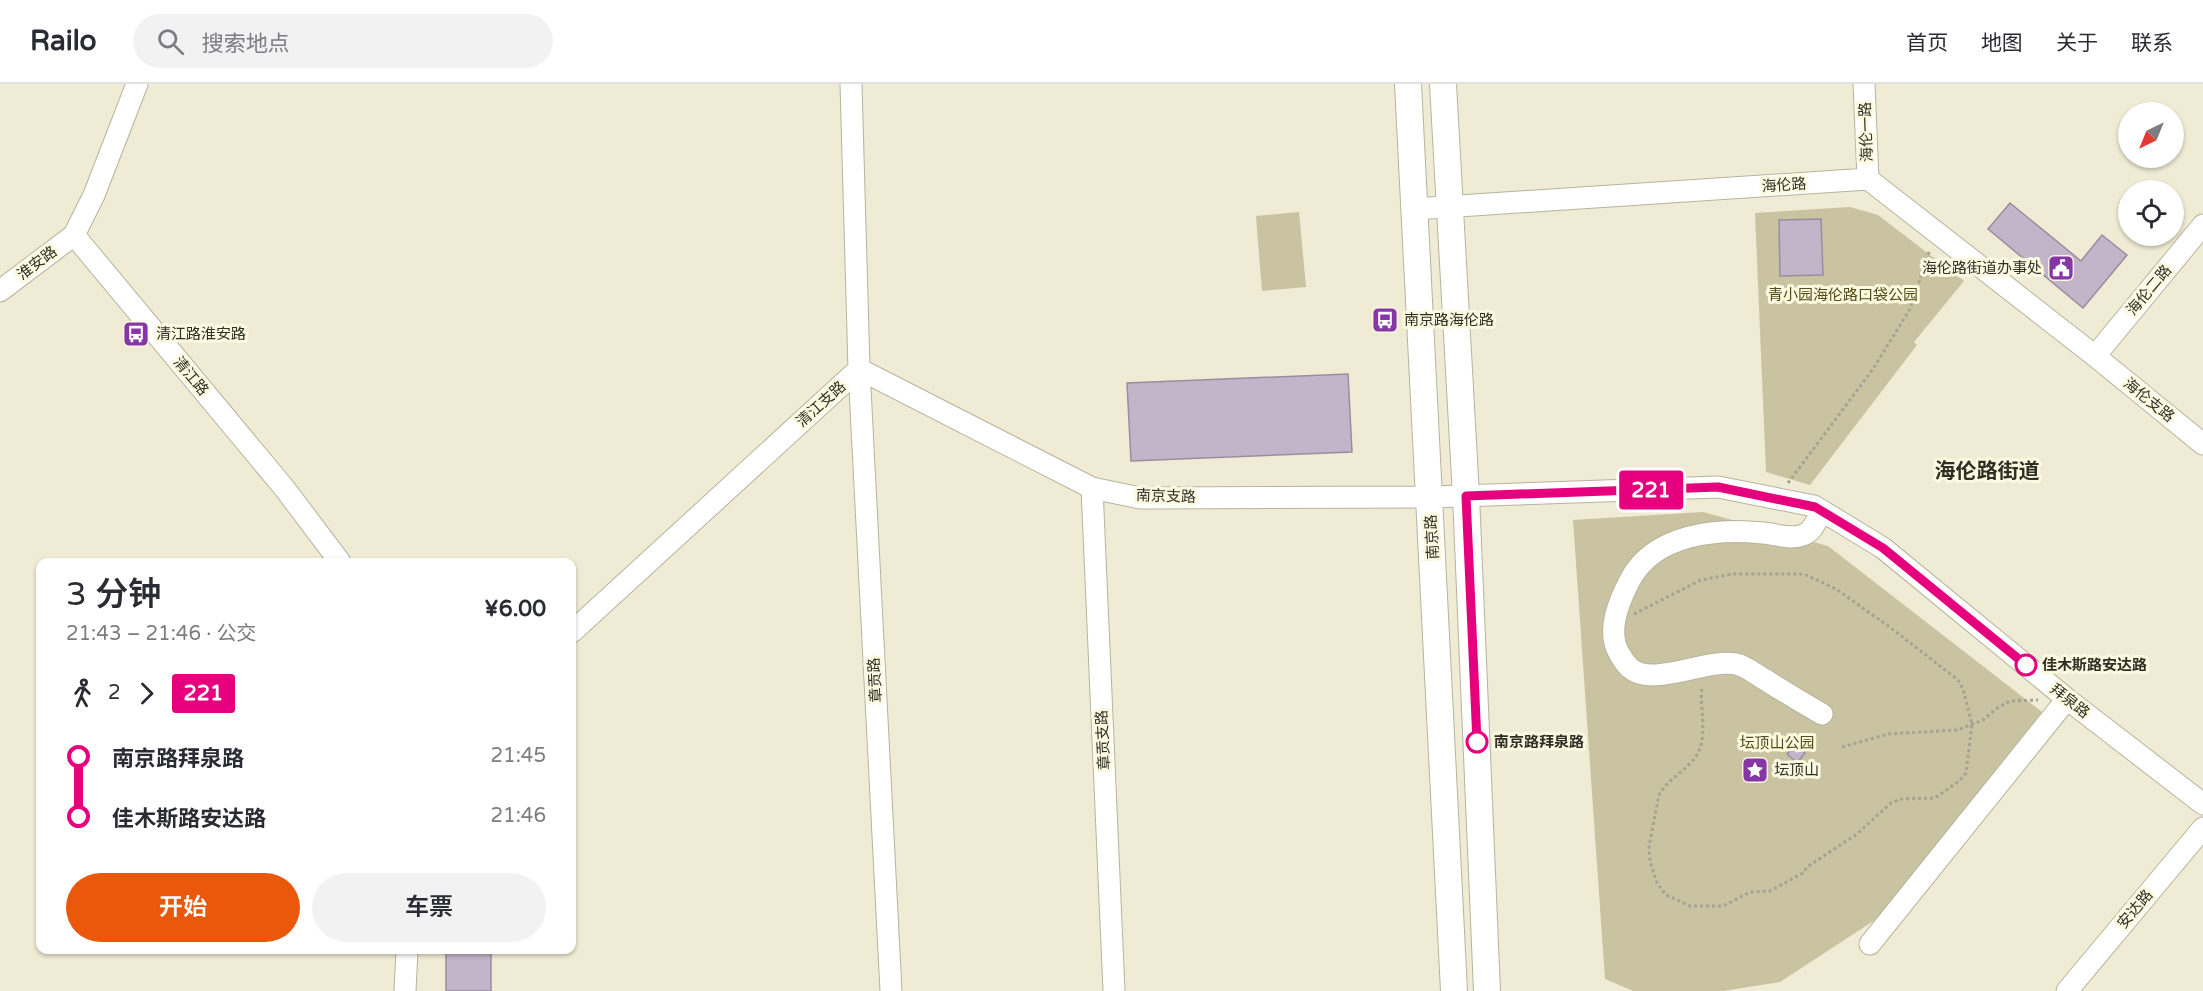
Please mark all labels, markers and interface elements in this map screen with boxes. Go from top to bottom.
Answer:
search box [133,14,553,68]
text: Railo [30,24,97,58]
icon: search [154,25,187,58]
text: 搜索地点 [202,31,290,57]
text: 首页 [1906,31,1948,56]
text: 地图 [1981,31,2023,56]
text: 关于 [2056,31,2098,56]
text: 联系 [2131,31,2173,56]
street label: 海伦一路 [1856,102,1876,162]
north arrow [2118,102,2184,168]
map controls [2118,102,2184,246]
street label: 海伦路 [1761,174,1807,196]
button: locate [2118,180,2184,246]
street label: 淮安路 [14,242,60,284]
public building icon: 海伦路街道办事处 [2046,253,2076,283]
place label: 海伦路街道办事处 [1922,259,2042,277]
street label: 海伦二路 [2123,261,2175,319]
park label: 青小园海伦路口袋公园 [1768,286,1918,304]
bus stop icon: 南京路海伦路 [1370,305,1400,335]
place label: 南京路海伦路 [1404,311,1494,329]
bus stop icon: 清江路淮安路 [121,319,151,349]
place label: 清江路淮安路 [156,325,246,343]
street label: 清江路 [170,353,212,399]
street label: 海伦支路 [2120,374,2178,426]
street label: 清江支路 [793,377,849,431]
district label: 海伦路街道 [1935,459,2040,484]
line badge: 221 [1616,470,1686,510]
text: 221 [1631,478,1671,503]
street label: 南京支路 [1136,486,1196,506]
street label: 南京路 [1422,514,1442,560]
text: 3 分钟 [66,575,161,614]
text: ¥6.00 [484,596,546,622]
text: 21:43 – 21:46 · 公交 [66,622,257,646]
marker: 佳木斯路安达路 [2015,654,2037,676]
place label: 佳木斯路安达路 [2042,656,2147,674]
street label: 章贡路 [865,657,885,703]
icon: walk [66,677,99,710]
icon: forward [130,677,163,710]
street label: 拜泉路 [2047,680,2093,722]
text: 2 [108,681,121,705]
text: 221 [184,681,223,706]
street label: 章贡支路 [1092,710,1114,770]
marker: 南京路拜泉路 [1466,731,1488,753]
place label: 南京路拜泉路 [1494,733,1584,751]
park label: 坛顶山公园 [1739,734,1815,752]
text: 21:45 [491,744,546,768]
text: 南京路拜泉路 [112,746,244,772]
place icon: 坛顶山 [1740,755,1770,785]
place label: 坛顶山 [1774,761,1819,779]
text: 21:46 [491,804,546,828]
text: 佳木斯路安达路 [112,806,266,832]
button: 开始 [66,873,300,942]
button: 车票 [312,873,546,942]
street label: 安达路 [2114,886,2156,932]

